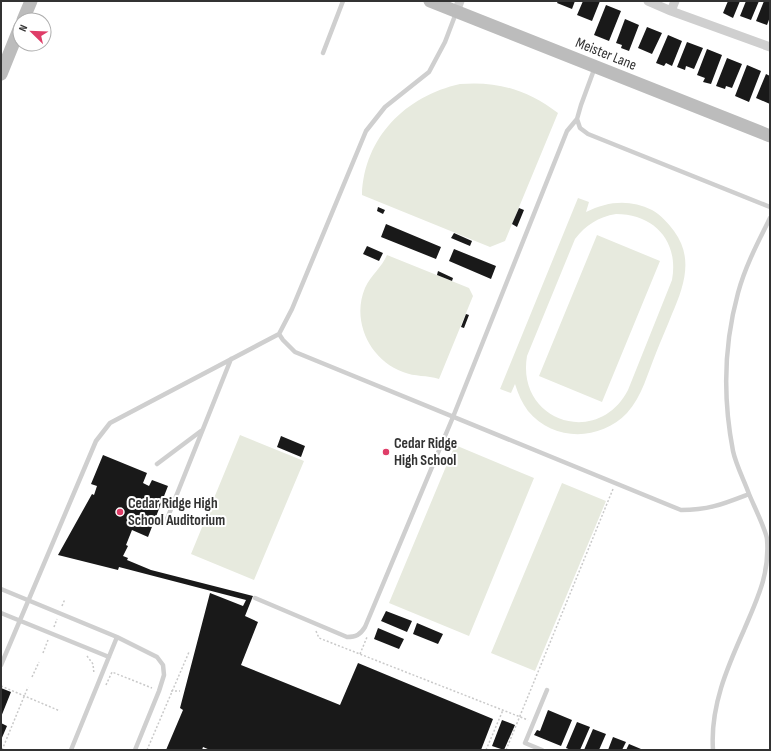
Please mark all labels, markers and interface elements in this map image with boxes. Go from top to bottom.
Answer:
north arrow [12,12,52,52]
text: N [16,23,30,34]
street label: Meister Lane [573,33,639,75]
place label: Cedar Ridge High School [394,434,457,470]
marker: Cedar Ridge High School [381,447,391,457]
place label: Cedar Ridge High School Auditorium [128,494,225,530]
marker: Cedar Ridge High School Auditorium [115,507,125,517]

